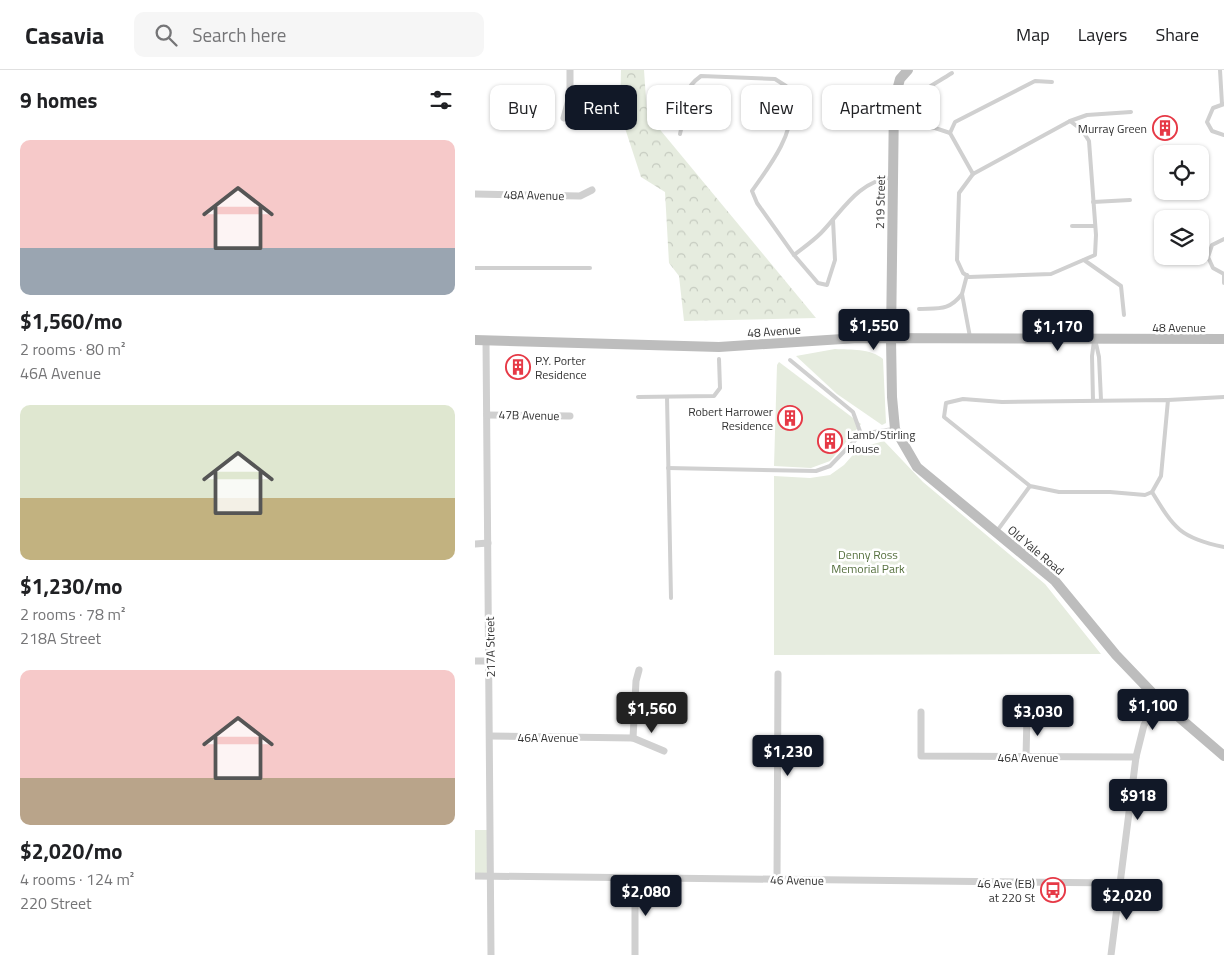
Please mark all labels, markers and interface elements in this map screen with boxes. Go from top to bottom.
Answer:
search box [134,12,484,57]
text: Casavia [25,17,104,53]
text: Search here [192,20,286,49]
icon: search [152,21,180,49]
text: Map [1016,21,1050,48]
text: Layers [1078,21,1127,48]
text: Share [1155,21,1199,48]
text: 9 homes [20,84,97,116]
chip: Buy [490,85,555,130]
chip: Rent [565,85,637,130]
chip: Filters [647,85,731,130]
chip: New [741,85,812,130]
chip: Apartment [822,85,940,130]
icon: filters [427,86,455,114]
building icon: Murray Green [1152,115,1178,141]
place label: Murray Green [1078,119,1147,138]
map controls [1154,145,1209,265]
button: locate [1154,145,1209,200]
icon: home [193,173,283,263]
street label: 219 Street [870,174,890,229]
street label: 48A Avenue [503,185,565,205]
button: layers [1154,210,1209,265]
text: $1,560/mo [20,305,122,337]
pin: $1,550 [833,308,915,351]
pin: $1,170 [1017,310,1099,352]
text: $1,550 [849,313,899,337]
text: $1,170 [1033,314,1083,338]
street label: 48 Avenue [1152,318,1206,337]
street label: 48 Avenue [747,320,801,342]
text: 2 rooms · 80 m² [20,337,125,361]
place label: P.Y. Porter Residence [535,351,587,384]
building icon: P.Y. Porter Residence [505,354,531,380]
text: 46A Avenue [20,361,101,385]
place label: Robert Harrower Residence [688,402,773,435]
street label: 47B Avenue [498,405,560,425]
building icon: Robert Harrower Residence [777,405,803,431]
place label: Lamb/Stirling House [847,425,915,458]
building icon: Lamb/Stirling House [817,428,843,454]
icon: home [193,438,283,528]
street label: Old Yale Road [1004,521,1068,579]
park label: Denny Ross Memorial Park [831,545,905,578]
text: $1,230/mo [20,570,122,602]
text: 2 rooms · 78 m² [20,602,125,626]
street label: 217A Street [480,616,500,678]
text: 218A Street [20,626,101,650]
pin: $1,100 [1112,688,1194,731]
pin: $1,560 [611,692,693,734]
text: $1,100 [1128,693,1178,717]
pin: $3,030 [997,694,1079,737]
text: $1,560 [627,696,677,720]
text: $3,030 [1013,699,1063,723]
icon: home [193,703,283,793]
street label: 46A Avenue [518,728,578,747]
pin: $1,230 [747,734,829,777]
text: $1,230 [763,739,813,763]
street label: 46A Avenue [998,748,1058,767]
pin: $918 [1108,778,1168,821]
text: $918 [1120,783,1156,807]
text: $2,020/mo [20,835,122,867]
text: 4 rooms · 124 m² [20,867,134,891]
street label: 46 Avenue [770,870,824,890]
pin: $2,080 [605,874,687,917]
place label: 46 Ave (EB) at 220 St [977,874,1036,907]
bus stop icon: 46 Ave (EB) at 220 St [1040,877,1066,903]
pin: $2,020 [1086,878,1168,921]
text: $2,080 [621,879,671,903]
text: $2,020 [1102,883,1152,907]
text: 220 Street [20,891,92,915]

